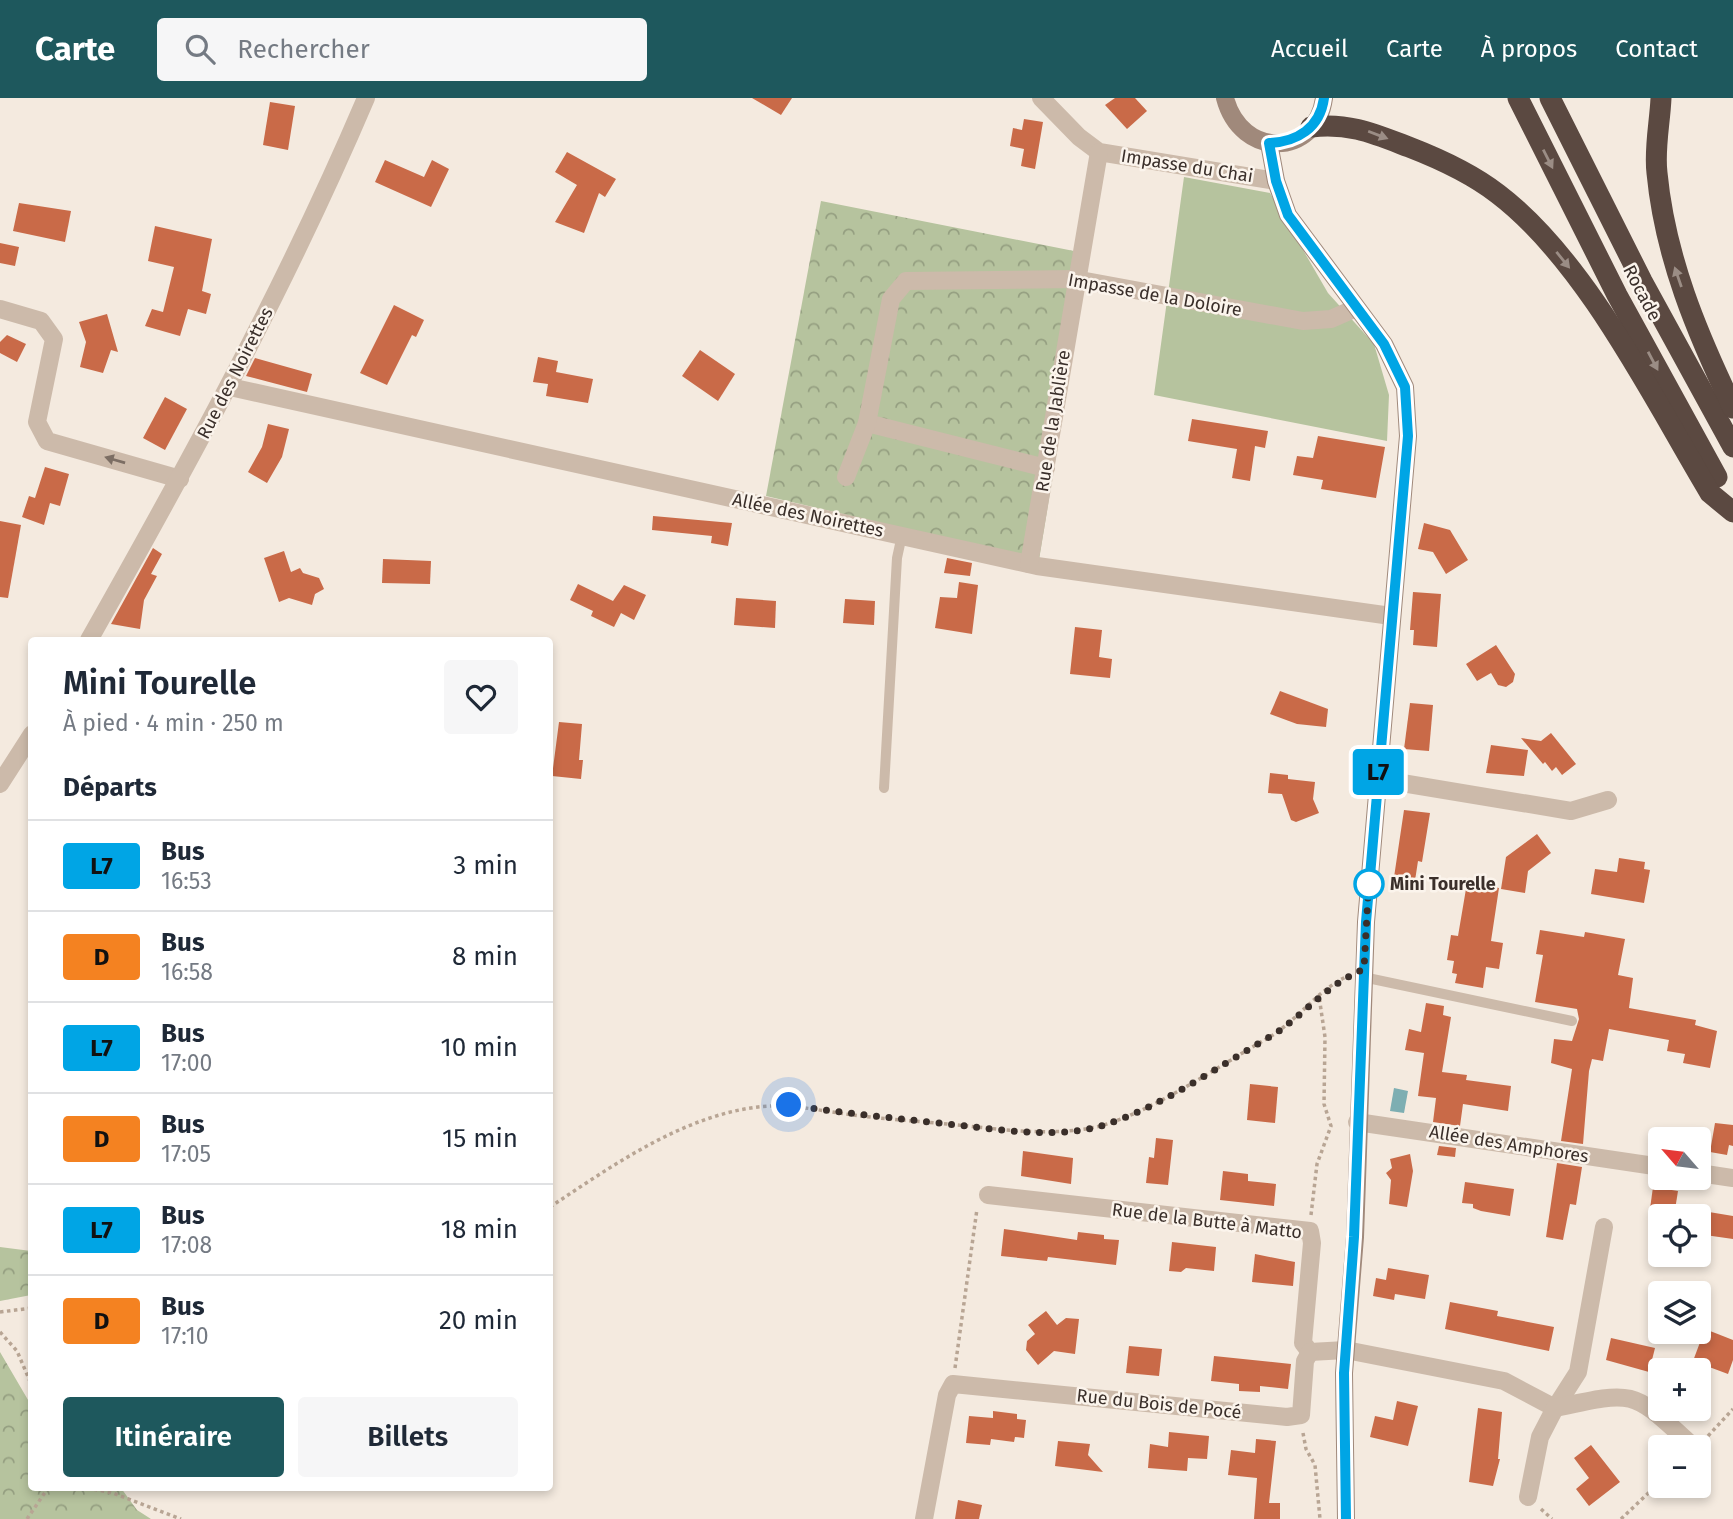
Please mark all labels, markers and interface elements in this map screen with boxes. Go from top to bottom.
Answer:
search box [157,18,647,81]
text: Carte [35,29,115,69]
icon: search [181,30,219,68]
text: Rechercher [237,34,370,65]
text: Accueil [1271,35,1348,63]
text: Carte [1386,35,1443,63]
text: À propos [1481,35,1577,63]
text: Contact [1615,35,1698,63]
one-way arrow [1367,129,1388,140]
street label: Impasse du Chai [1119,145,1255,187]
one-way arrow [1542,149,1553,169]
one-way arrow [1555,252,1570,269]
street label: Rocade [1618,261,1666,325]
one-way arrow [1672,267,1683,288]
street label: Impasse de la Doloire [1066,269,1244,321]
street label: Rue des Noirettes [192,304,278,442]
street label: Rue de la Jablière [1031,348,1075,494]
one-way arrow [1647,351,1658,371]
one-way arrow [104,455,125,465]
street label: Allée des Noirettes [730,488,886,542]
button: heart [444,660,518,734]
text: Mini Tourelle [63,663,257,703]
text: À pied · 4 min · 250 m [63,709,284,737]
line badge: L7 [1346,749,1410,795]
text: L7 [1367,758,1389,786]
text: Départs [63,772,157,803]
text: Bus [161,836,204,867]
text: 3 min [453,850,518,881]
text: L7 [90,852,113,880]
text: 16:53 [161,867,212,895]
marker: Mini Tourelle [1354,869,1384,899]
place label: Mini Tourelle [1390,873,1496,895]
text: Bus [161,927,204,958]
text: 8 min [452,941,518,972]
text: D [94,943,109,971]
text: 16:58 [161,958,213,986]
text: Bus [161,1018,204,1049]
text: 10 min [440,1032,518,1063]
text: L7 [90,1034,113,1062]
text: 17:00 [161,1049,212,1077]
your location [771,1087,806,1122]
text: Bus [161,1109,204,1140]
street label: Allée des Amphores [1428,1121,1590,1167]
text: 15 min [442,1123,518,1154]
text: D [94,1125,109,1153]
north arrow [1648,1127,1712,1190]
map controls [1648,1127,1711,1498]
text: 17:05 [161,1140,211,1168]
street label: Rue de la Butte à Matto [1111,1198,1303,1244]
text: Bus [161,1200,204,1231]
button: locate [1648,1204,1711,1267]
text: 18 min [441,1214,518,1245]
text: L7 [90,1216,113,1244]
text: 17:08 [161,1231,212,1259]
button: layers [1648,1281,1711,1344]
text: Bus [161,1291,204,1322]
text: 20 min [439,1305,518,1336]
text: D [94,1307,109,1335]
text: 17:10 [161,1322,209,1350]
button: + [1648,1358,1711,1421]
street label: Rue du Bois de Pocé [1076,1384,1242,1424]
button: Itinéraire [63,1397,284,1477]
button: Billets [298,1397,518,1477]
button: − [1648,1435,1711,1498]

